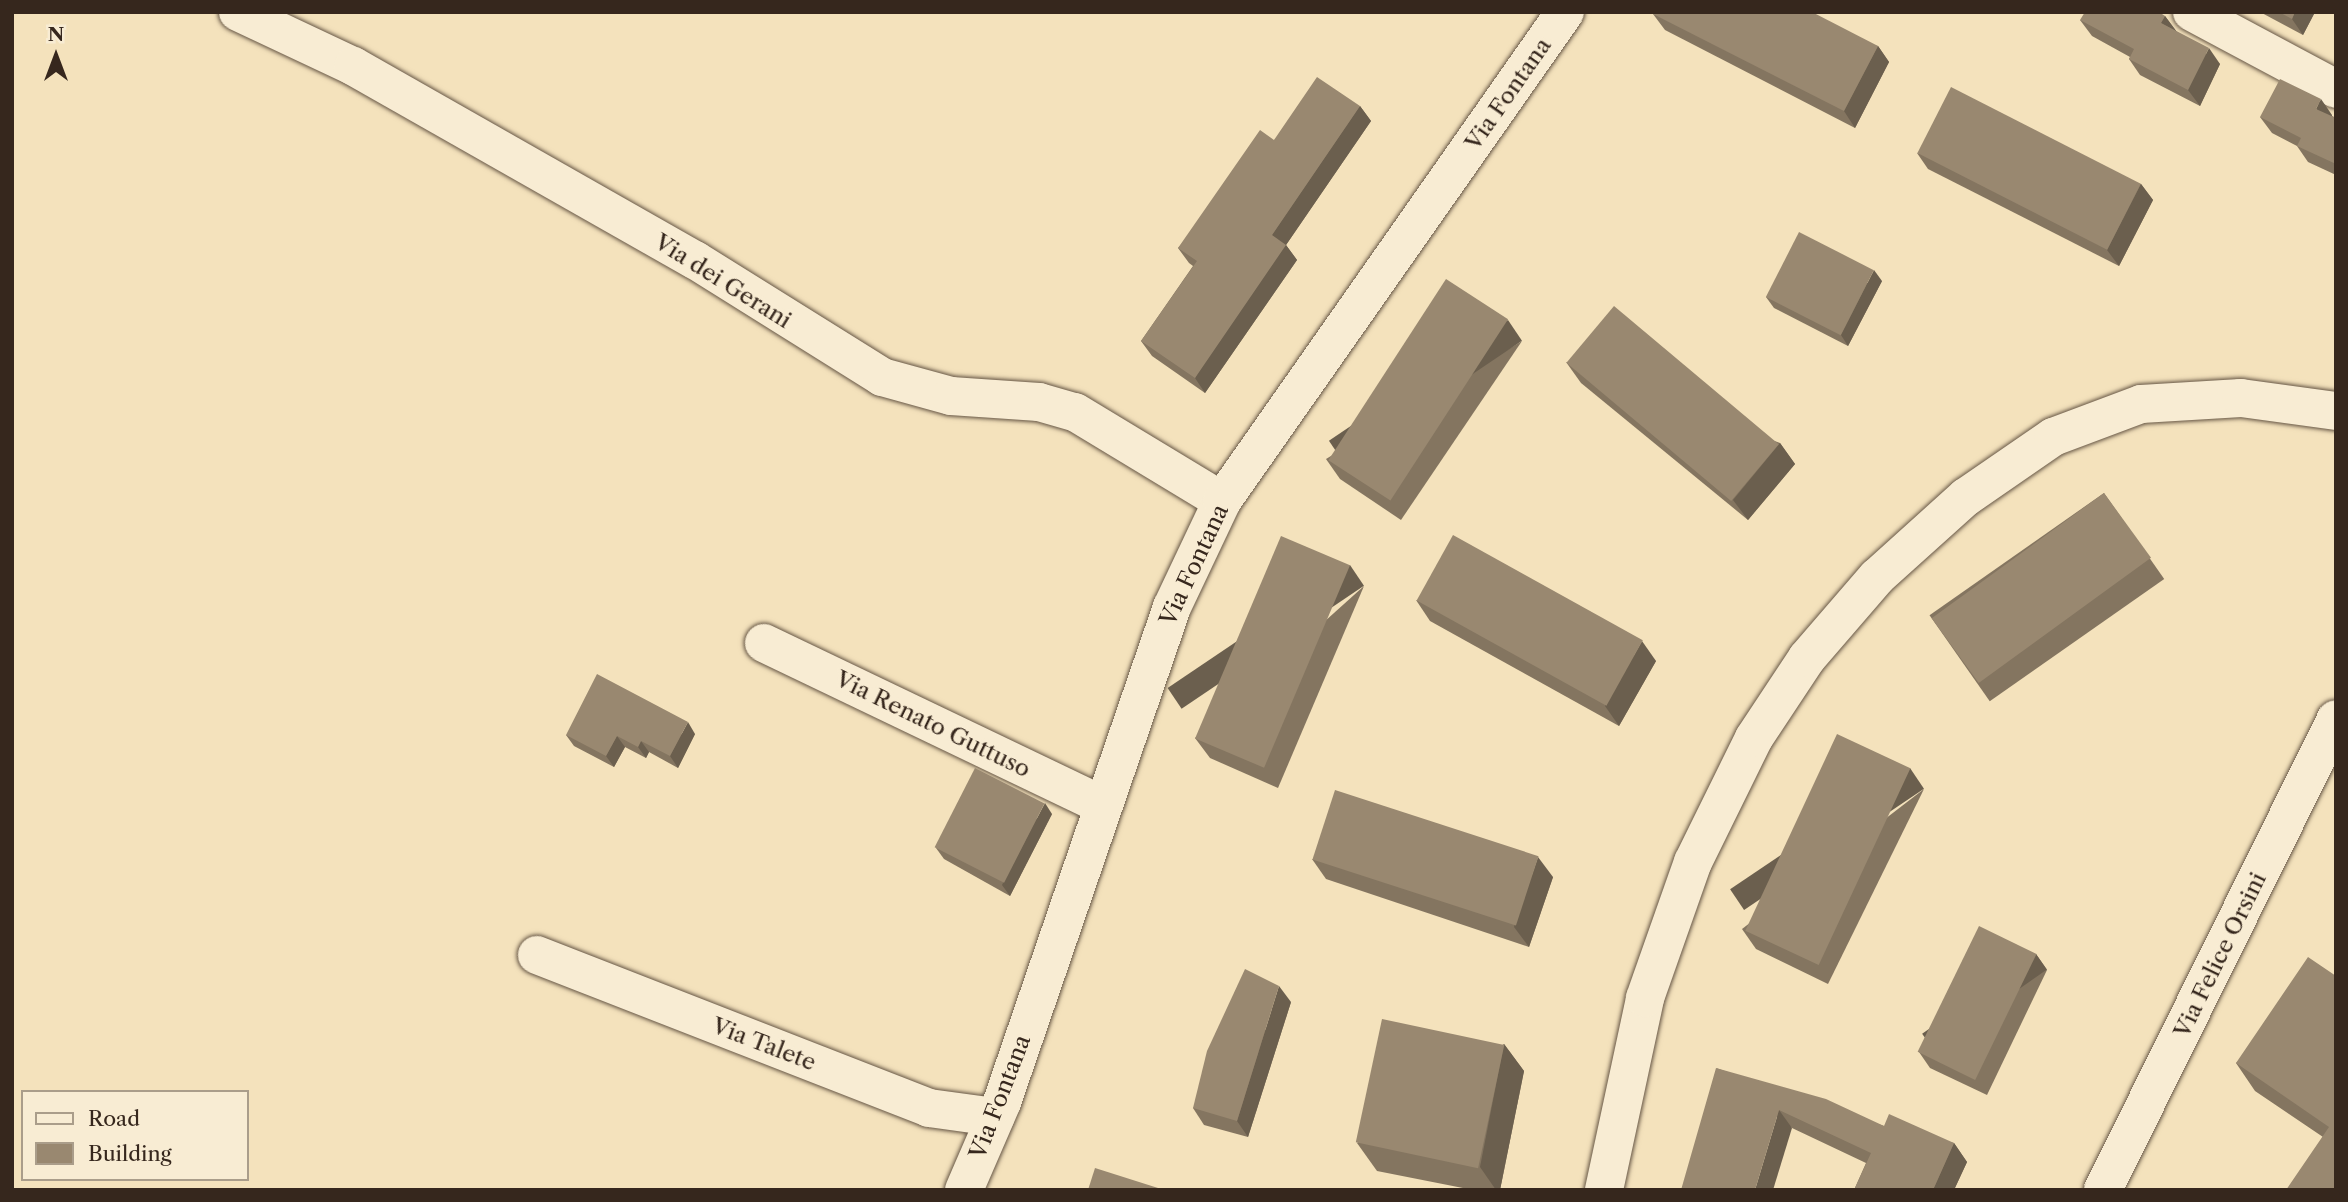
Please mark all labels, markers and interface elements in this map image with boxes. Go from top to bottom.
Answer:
north arrow [21,21,91,91]
text: N [48,23,64,46]
street label: Via Fontana [1459,32,1557,156]
street label: Via dei Gerani [649,228,797,334]
street label: Via Fontana [1154,500,1234,630]
street label: Via Renato Guttuso [831,665,1035,783]
street label: Via Felice Orsini [2168,868,2272,1042]
street label: Via Talete [708,1011,820,1077]
street label: Via Fontana [964,1031,1036,1163]
legend [21,1090,248,1181]
text: Road [88,1106,140,1131]
text: Building [88,1141,172,1166]

